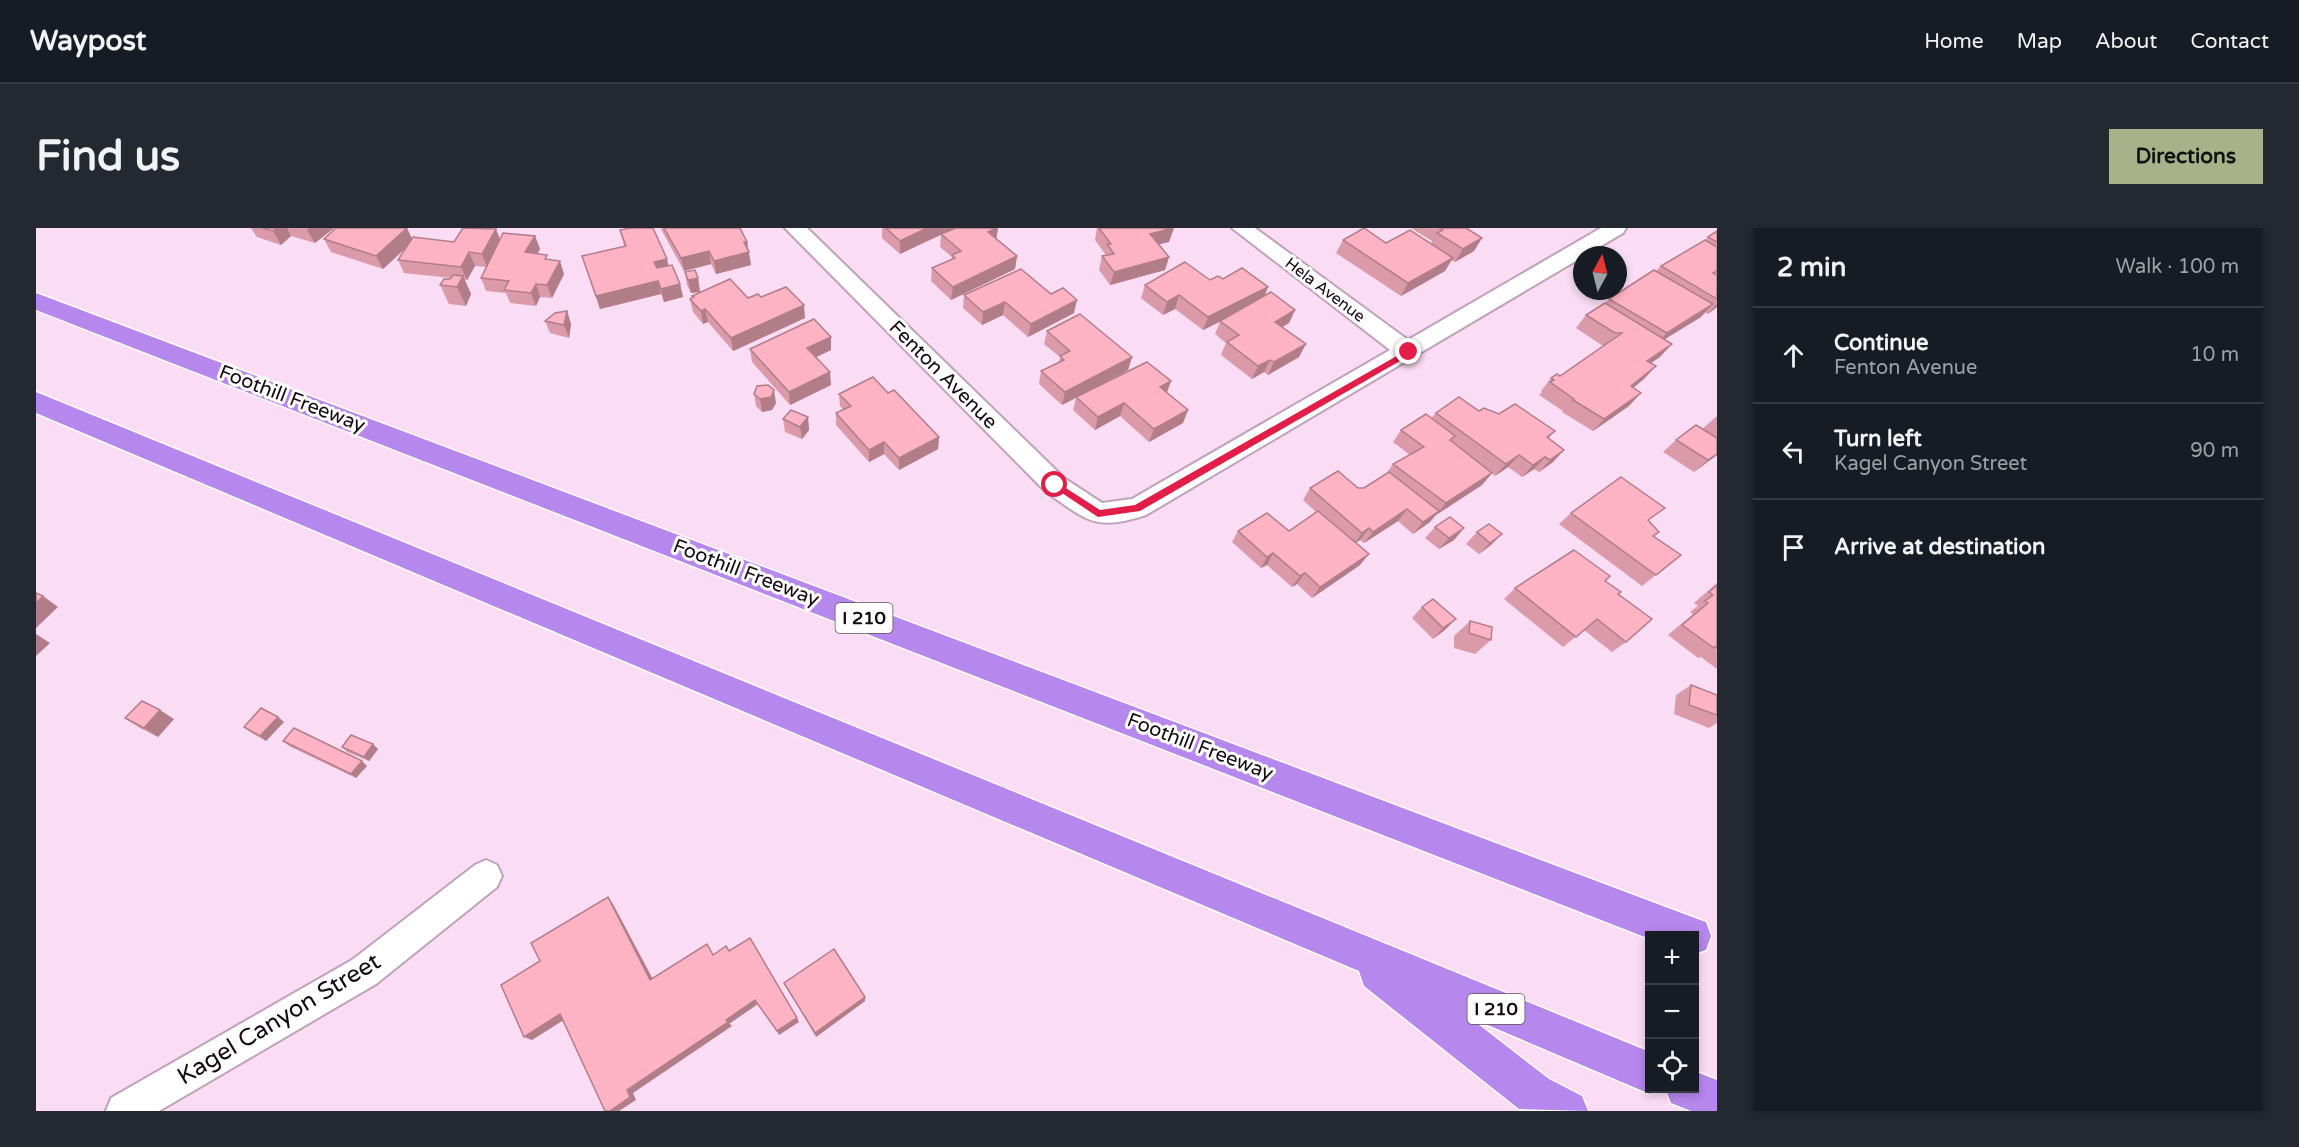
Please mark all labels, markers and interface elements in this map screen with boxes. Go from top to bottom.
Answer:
text: Waypost [30,24,146,58]
text: Home [1924,29,1984,54]
text: Map [2017,29,2062,54]
text: About [2095,29,2157,54]
text: Contact [2190,29,2269,54]
button: Directions [2109,129,2263,184]
text: Find us [36,131,180,182]
north arrow [1573,246,1627,300]
text: 2 min [1777,252,1846,283]
street label: Hela Avenue [1281,253,1369,327]
text: Walk · 100 m [2116,255,2239,279]
street label: Fenton Avenue [884,316,1002,434]
text: Continue [1834,330,1929,356]
route end [1395,338,1421,364]
icon: ahead [1777,339,1810,372]
text: 10 m [2190,343,2239,367]
text: Fenton Avenue [1834,356,1977,380]
street label: Foothill Freeway [216,360,369,438]
text: Turn left [1834,426,1922,452]
icon: left [1777,435,1810,468]
text: 90 m [2190,439,2239,463]
text: Kagel Canyon Street [1834,452,2027,476]
route start [1041,471,1067,497]
icon: arrive [1777,531,1810,564]
street label: Foothill Freeway [670,534,823,612]
text: Arrive at destination [1834,534,2045,560]
road number: I 210 [836,603,892,633]
street label: Foothill Freeway [1124,708,1277,786]
map controls [1645,931,1699,1093]
button: + [1645,931,1699,985]
street label: Kagel Canyon Street [172,947,386,1091]
button: − [1645,985,1699,1039]
road number: I 210 [1468,994,1524,1024]
button: locate [1645,1039,1699,1093]

